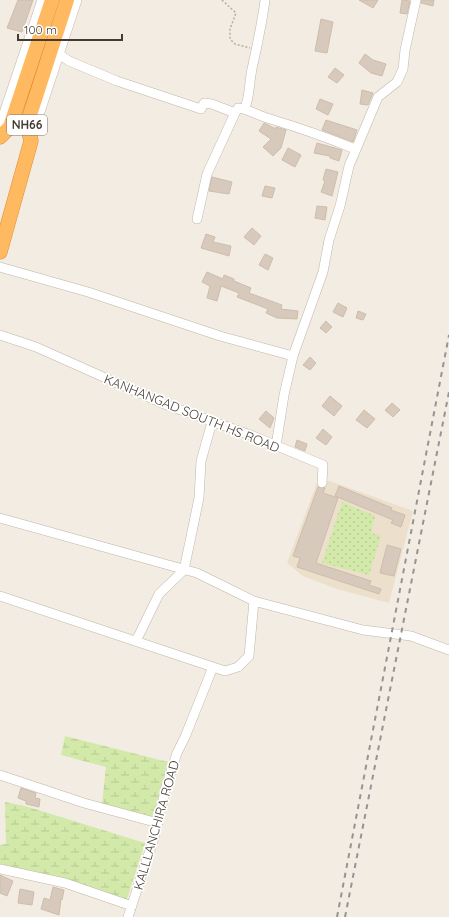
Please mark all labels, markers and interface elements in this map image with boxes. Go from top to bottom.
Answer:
scale bar [18,16,122,42]
text: 100 m [24,22,57,37]
road number: NH66 [7,115,47,135]
street label: KANHANGAD SOUTH HS ROAD [102,370,282,456]
street label: KALLLANCHIRA ROAD [130,758,182,892]

